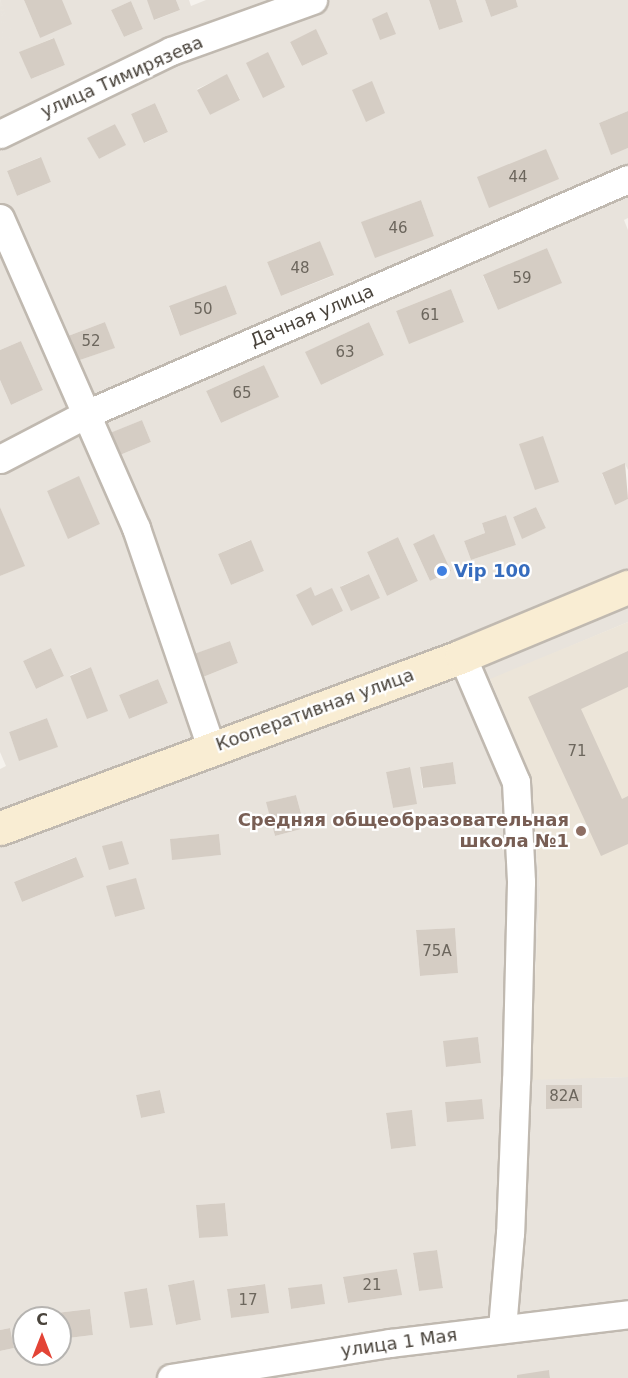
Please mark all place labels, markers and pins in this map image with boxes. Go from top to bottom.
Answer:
place label: Vip 100 [454,560,531,582]
marker: Vip 100 [435,564,449,578]
place label: Средняя общеобразовательная школа №1 [238,810,569,852]
marker: Средняя общеобразовательная школа №1 [574,824,588,838]

